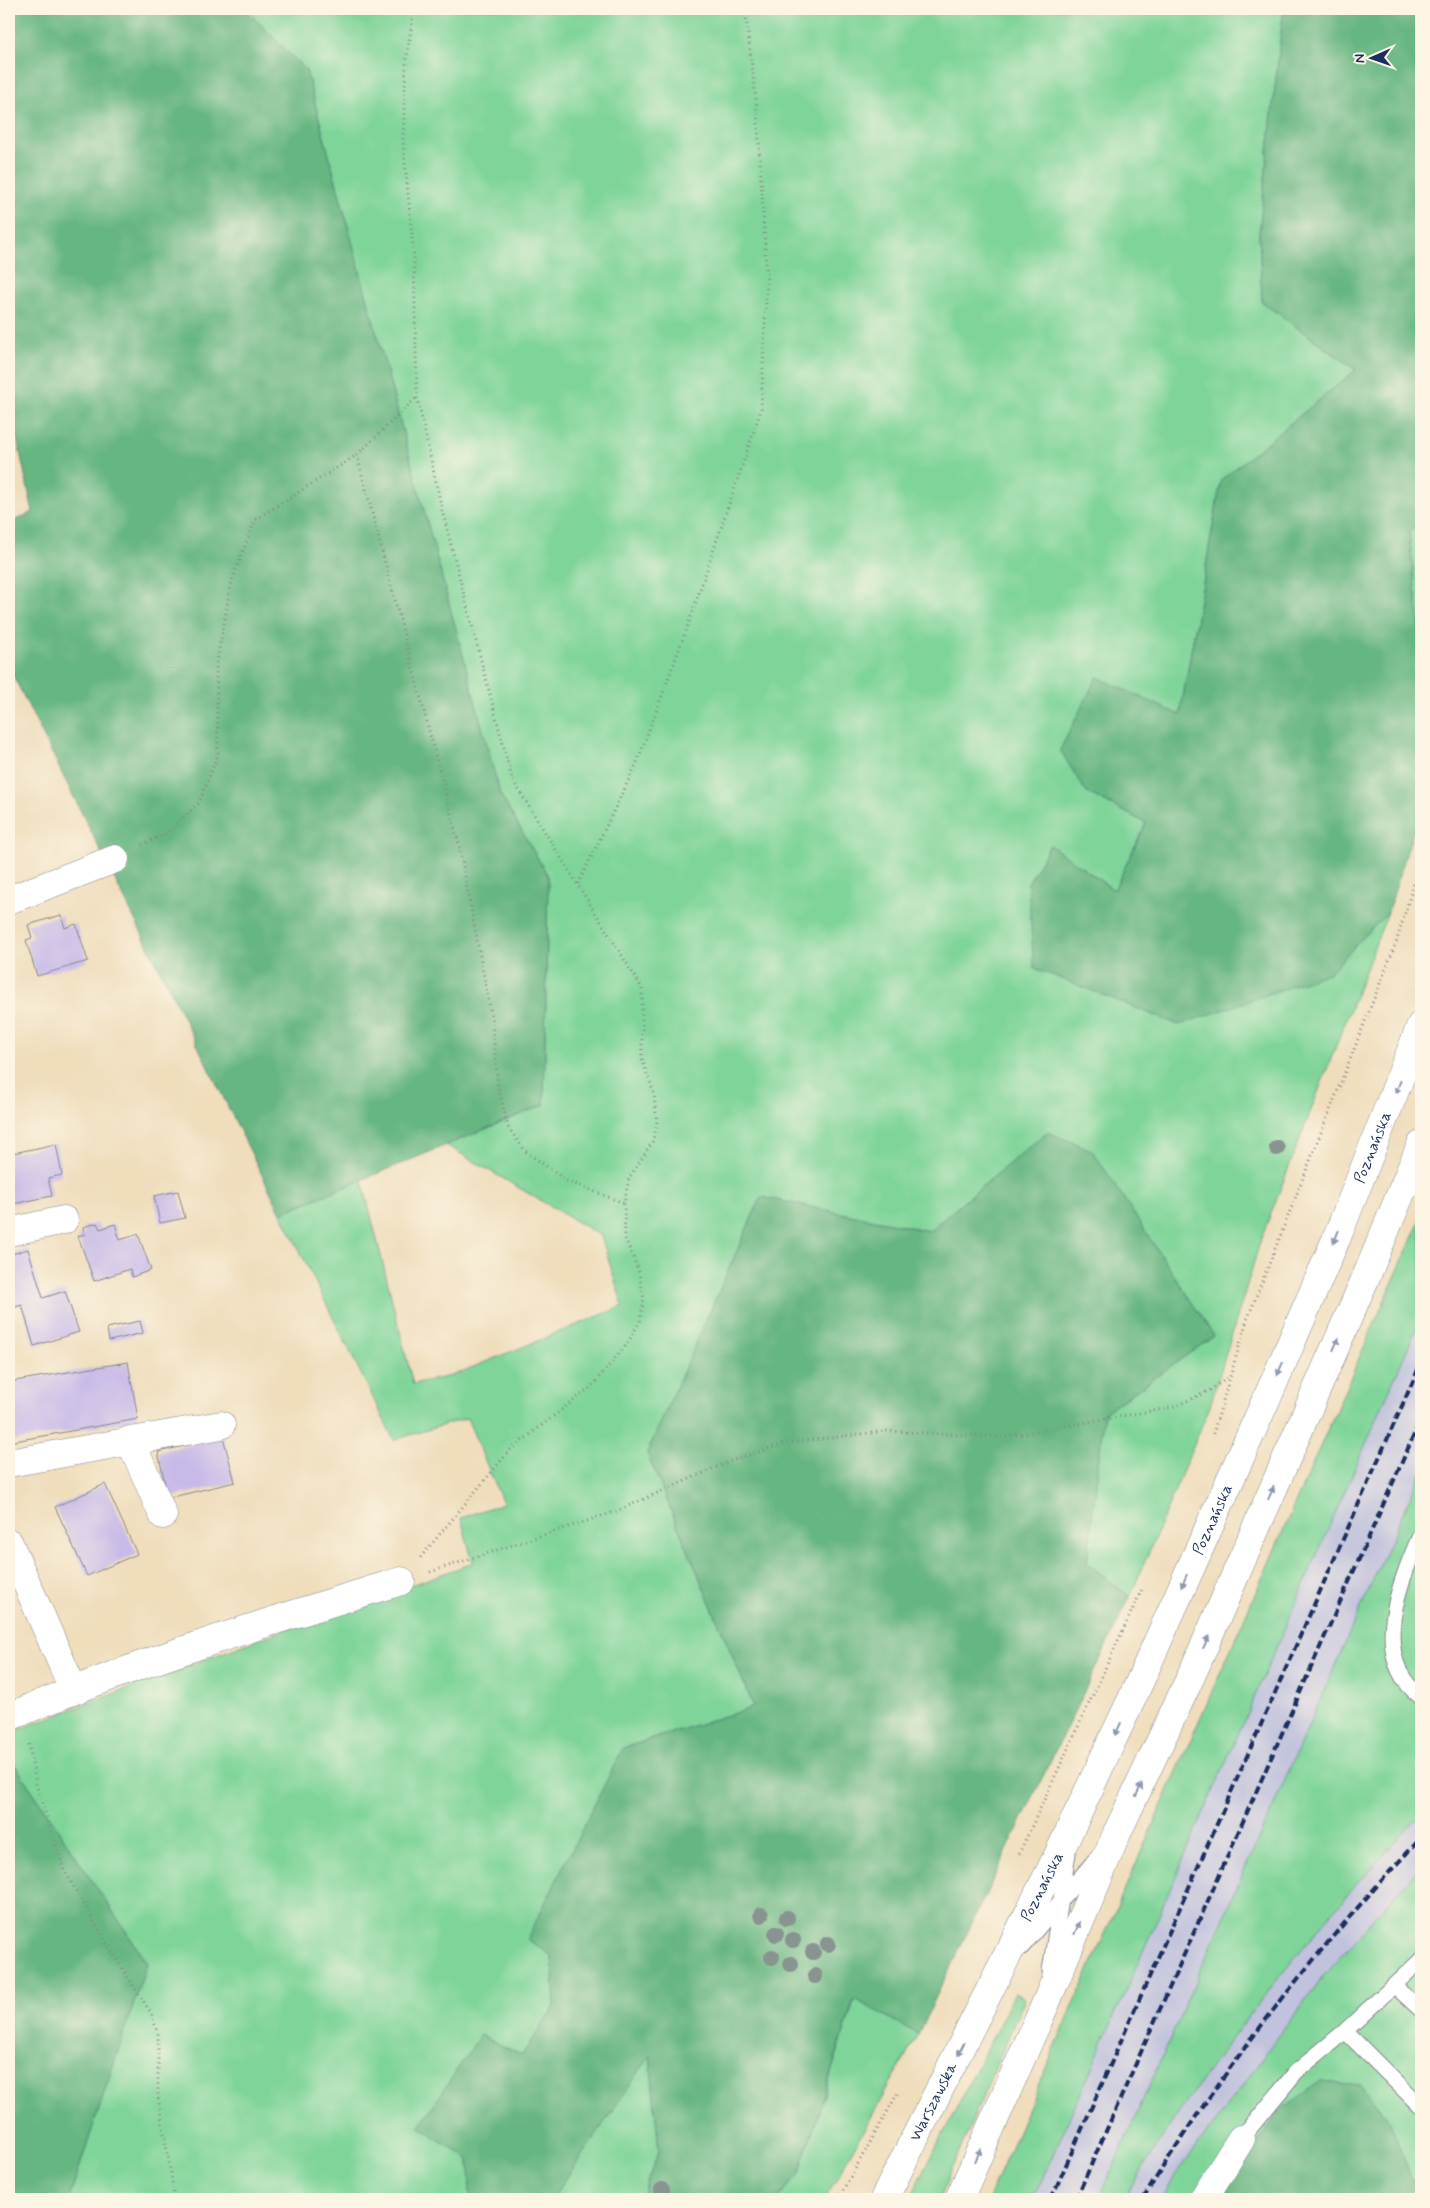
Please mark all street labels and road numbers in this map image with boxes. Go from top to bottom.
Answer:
street label: Poznańska [1349,1108,1396,1186]
street label: Poznańska [1187,1481,1238,1558]
street label: Poznańska [1016,1848,1068,1925]
street label: Warszawska [904,2058,962,2145]

